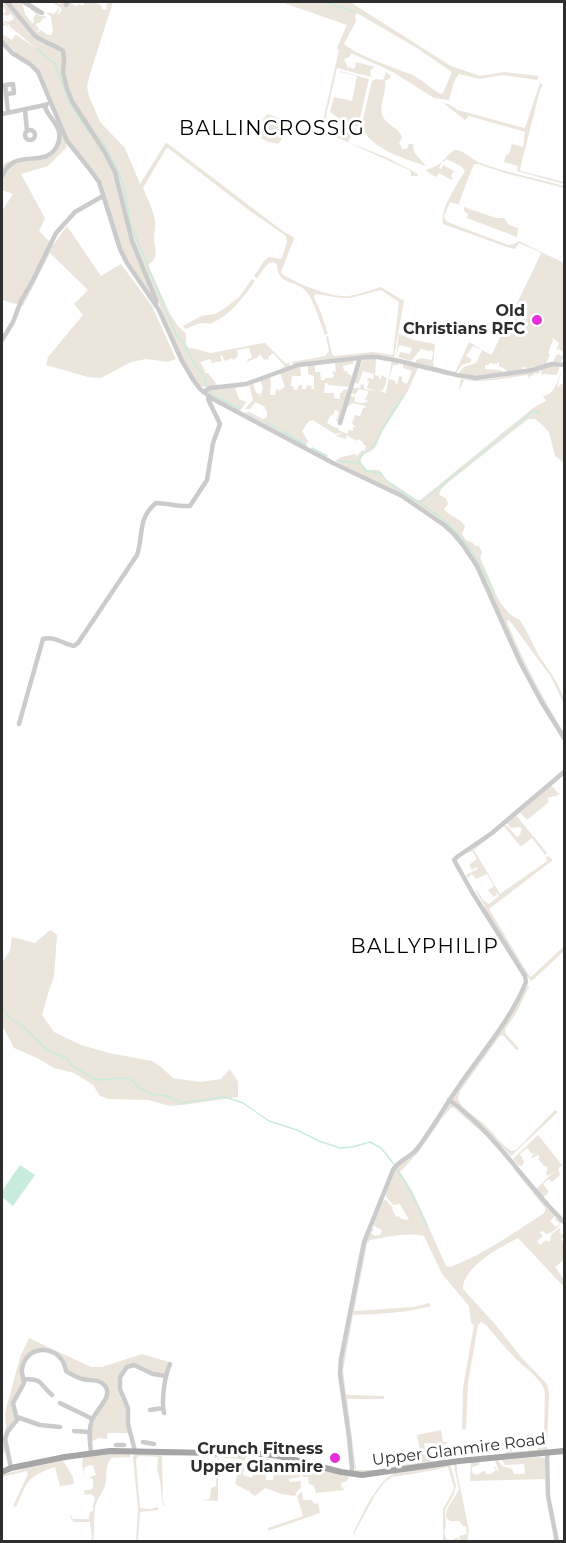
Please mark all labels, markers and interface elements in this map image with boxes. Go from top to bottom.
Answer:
district label: BALLINCROSSIG [179,117,365,141]
place label: Old Christians RFC [403,301,525,339]
marker: Old Christians RFC [530,313,544,327]
district label: BALLYPHILIP [351,935,499,959]
street label: Upper Glanmire Road [371,1430,547,1470]
place label: Crunch Fitness Upper Glanmire [190,1439,323,1477]
marker: Crunch Fitness Upper Glanmire [328,1451,342,1465]

